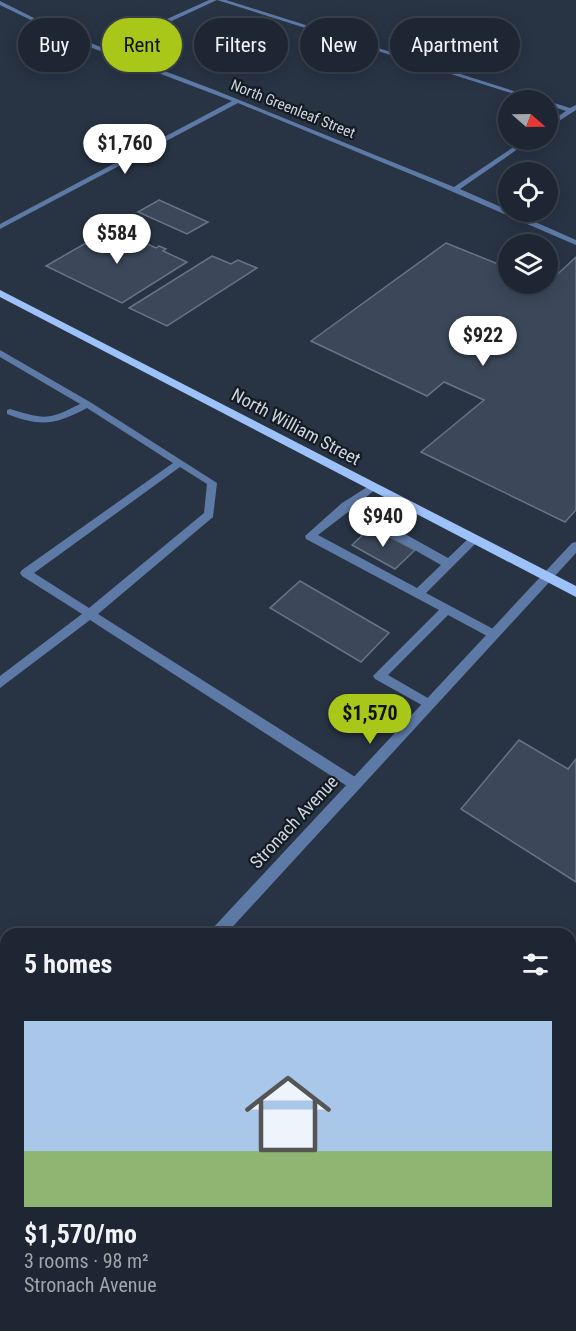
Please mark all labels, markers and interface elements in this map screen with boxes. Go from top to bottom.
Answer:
chip: Buy [18,18,90,72]
chip: Rent [102,18,182,72]
chip: Filters [194,18,288,72]
chip: New [300,18,378,72]
chip: Apartment [390,18,520,72]
street label: North Greenleaf Street [228,76,358,142]
north arrow [498,90,558,150]
map controls [498,90,558,294]
pin: $1,760 [76,124,174,175]
text: $1,760 [97,131,153,155]
button: locate [498,162,558,222]
pin: $584 [81,214,153,265]
text: $584 [97,221,137,245]
button: layers [498,234,558,294]
pin: $922 [447,316,519,367]
text: $922 [463,323,503,347]
street label: North William Street [228,384,364,469]
pin: $940 [347,497,419,548]
text: $940 [363,504,403,528]
pin: $1,570 [321,694,419,745]
text: $1,570 [342,701,398,725]
street label: Stronach Avenue [245,771,342,872]
icon: filters [519,948,552,981]
text: 5 homes [24,949,112,979]
icon: home [234,1060,342,1168]
text: $1,570/mo [24,1219,137,1249]
text: 3 rooms · 98 m² [24,1249,149,1273]
text: Stronach Avenue [24,1273,157,1297]

